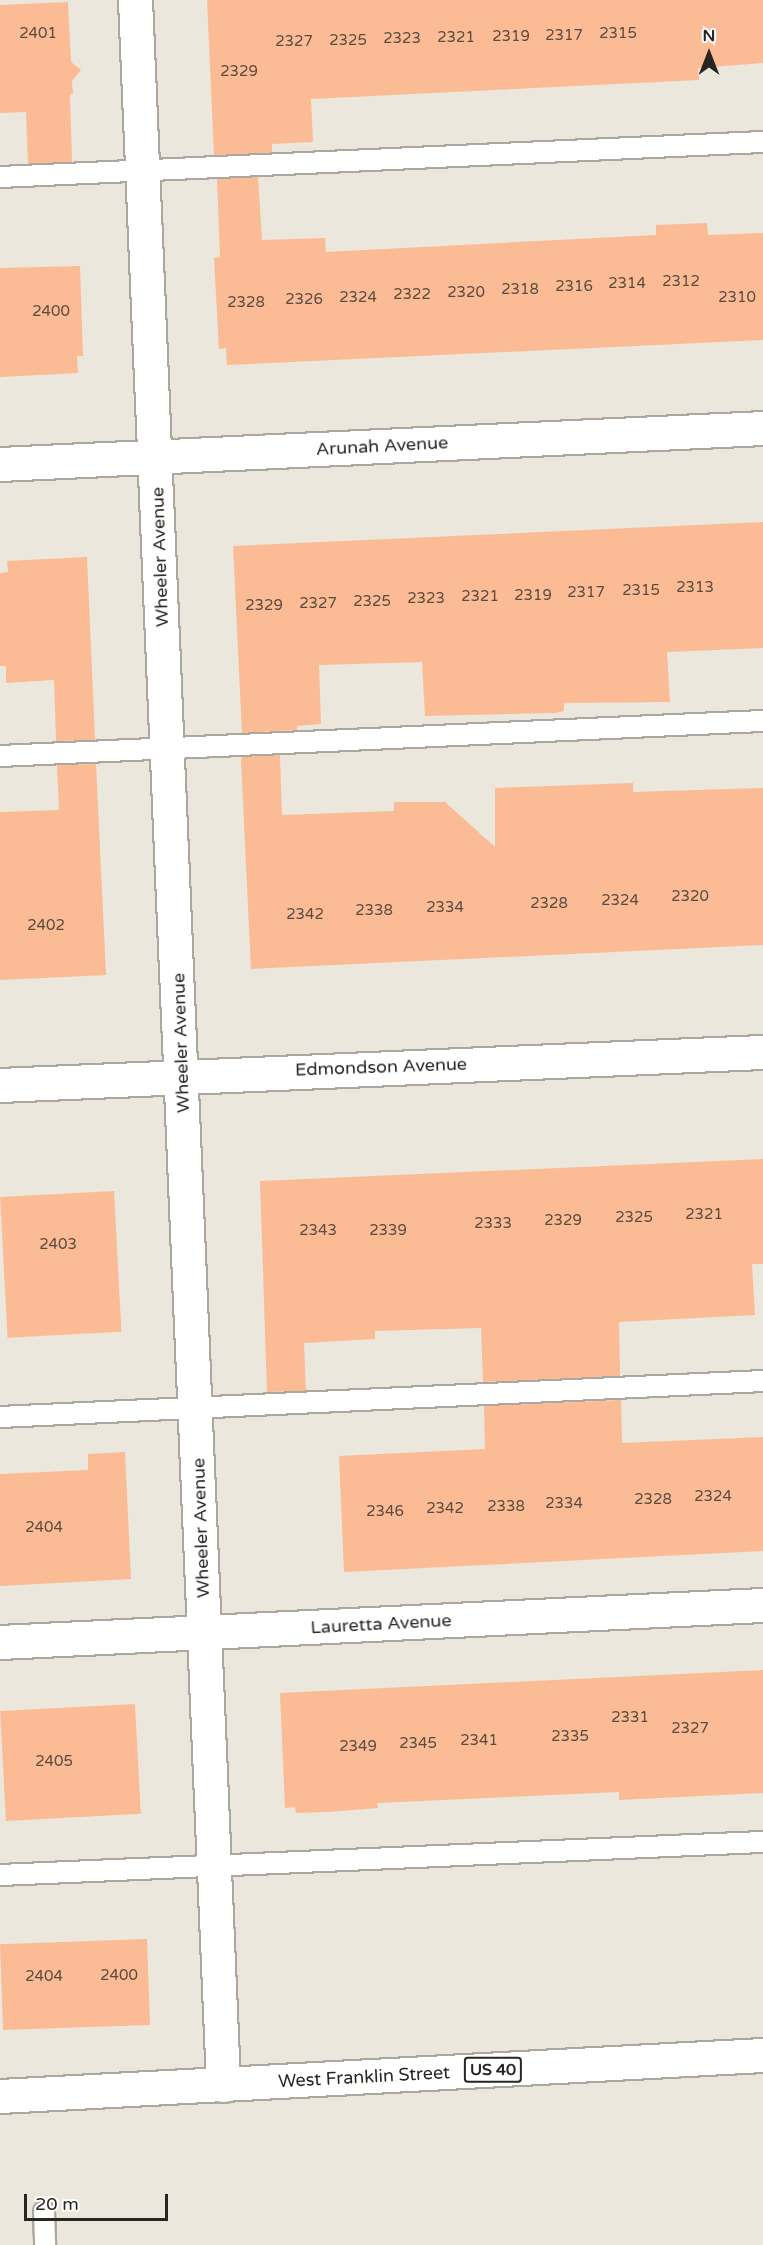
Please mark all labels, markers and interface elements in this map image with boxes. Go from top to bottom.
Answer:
north arrow [679,24,739,84]
house number: 2401 [19,25,57,43]
house number: 2315 [599,25,637,43]
text: N [703,26,715,46]
house number: 2317 [545,27,583,45]
house number: 2319 [492,28,530,46]
house number: 2321 [437,29,475,47]
house number: 2323 [383,30,421,48]
house number: 2325 [329,32,367,50]
house number: 2327 [275,33,313,51]
house number: 2329 [220,63,258,81]
house number: 2312 [662,273,700,291]
house number: 2314 [608,275,646,293]
house number: 2316 [555,278,593,296]
house number: 2318 [501,281,539,299]
house number: 2320 [447,284,485,302]
house number: 2322 [393,286,431,304]
house number: 2324 [339,289,377,307]
house number: 2310 [718,289,756,307]
house number: 2326 [285,291,323,309]
house number: 2328 [227,294,265,312]
house number: 2400 [32,303,70,321]
street label: Arunah Avenue [315,432,449,460]
street label: Wheeler Avenue [147,487,173,627]
house number: 2313 [676,579,714,597]
house number: 2315 [622,582,660,600]
house number: 2317 [567,584,605,602]
house number: 2319 [514,587,552,605]
house number: 2321 [461,588,499,606]
house number: 2323 [407,590,445,608]
house number: 2325 [353,593,391,611]
house number: 2327 [299,595,337,613]
house number: 2329 [245,597,283,615]
house number: 2320 [671,888,709,906]
house number: 2324 [601,892,639,910]
house number: 2328 [530,895,568,913]
house number: 2334 [426,899,464,917]
house number: 2338 [355,902,393,920]
house number: 2342 [286,906,324,924]
house number: 2402 [27,917,65,935]
street label: Wheeler Avenue [168,973,194,1113]
street label: Edmondson Avenue [295,1053,467,1081]
house number: 2321 [685,1206,723,1224]
house number: 2325 [615,1209,653,1227]
house number: 2329 [544,1212,582,1230]
house number: 2333 [474,1215,512,1233]
house number: 2343 [299,1222,337,1240]
house number: 2339 [369,1222,407,1240]
house number: 2403 [39,1236,77,1254]
street label: Wheeler Avenue [188,1458,214,1598]
house number: 2324 [694,1488,732,1506]
house number: 2328 [634,1491,672,1509]
house number: 2334 [545,1495,583,1513]
house number: 2338 [487,1498,525,1516]
house number: 2342 [426,1500,464,1518]
house number: 2346 [366,1503,404,1521]
house number: 2404 [25,1519,63,1537]
street label: Lauretta Avenue [310,1610,452,1638]
house number: 2331 [611,1709,649,1727]
house number: 2327 [671,1720,709,1738]
house number: 2335 [551,1728,589,1746]
house number: 2341 [460,1732,498,1750]
house number: 2345 [399,1735,437,1753]
house number: 2349 [339,1738,377,1756]
house number: 2405 [35,1753,73,1771]
house number: 2400 [100,1967,138,1985]
house number: 2404 [25,1968,63,1986]
road number: US 40 [463,2057,523,2083]
street label: West Franklin Street [278,2062,450,2092]
scale bar [27,2182,171,2220]
text: 20 m [35,2193,79,2215]

